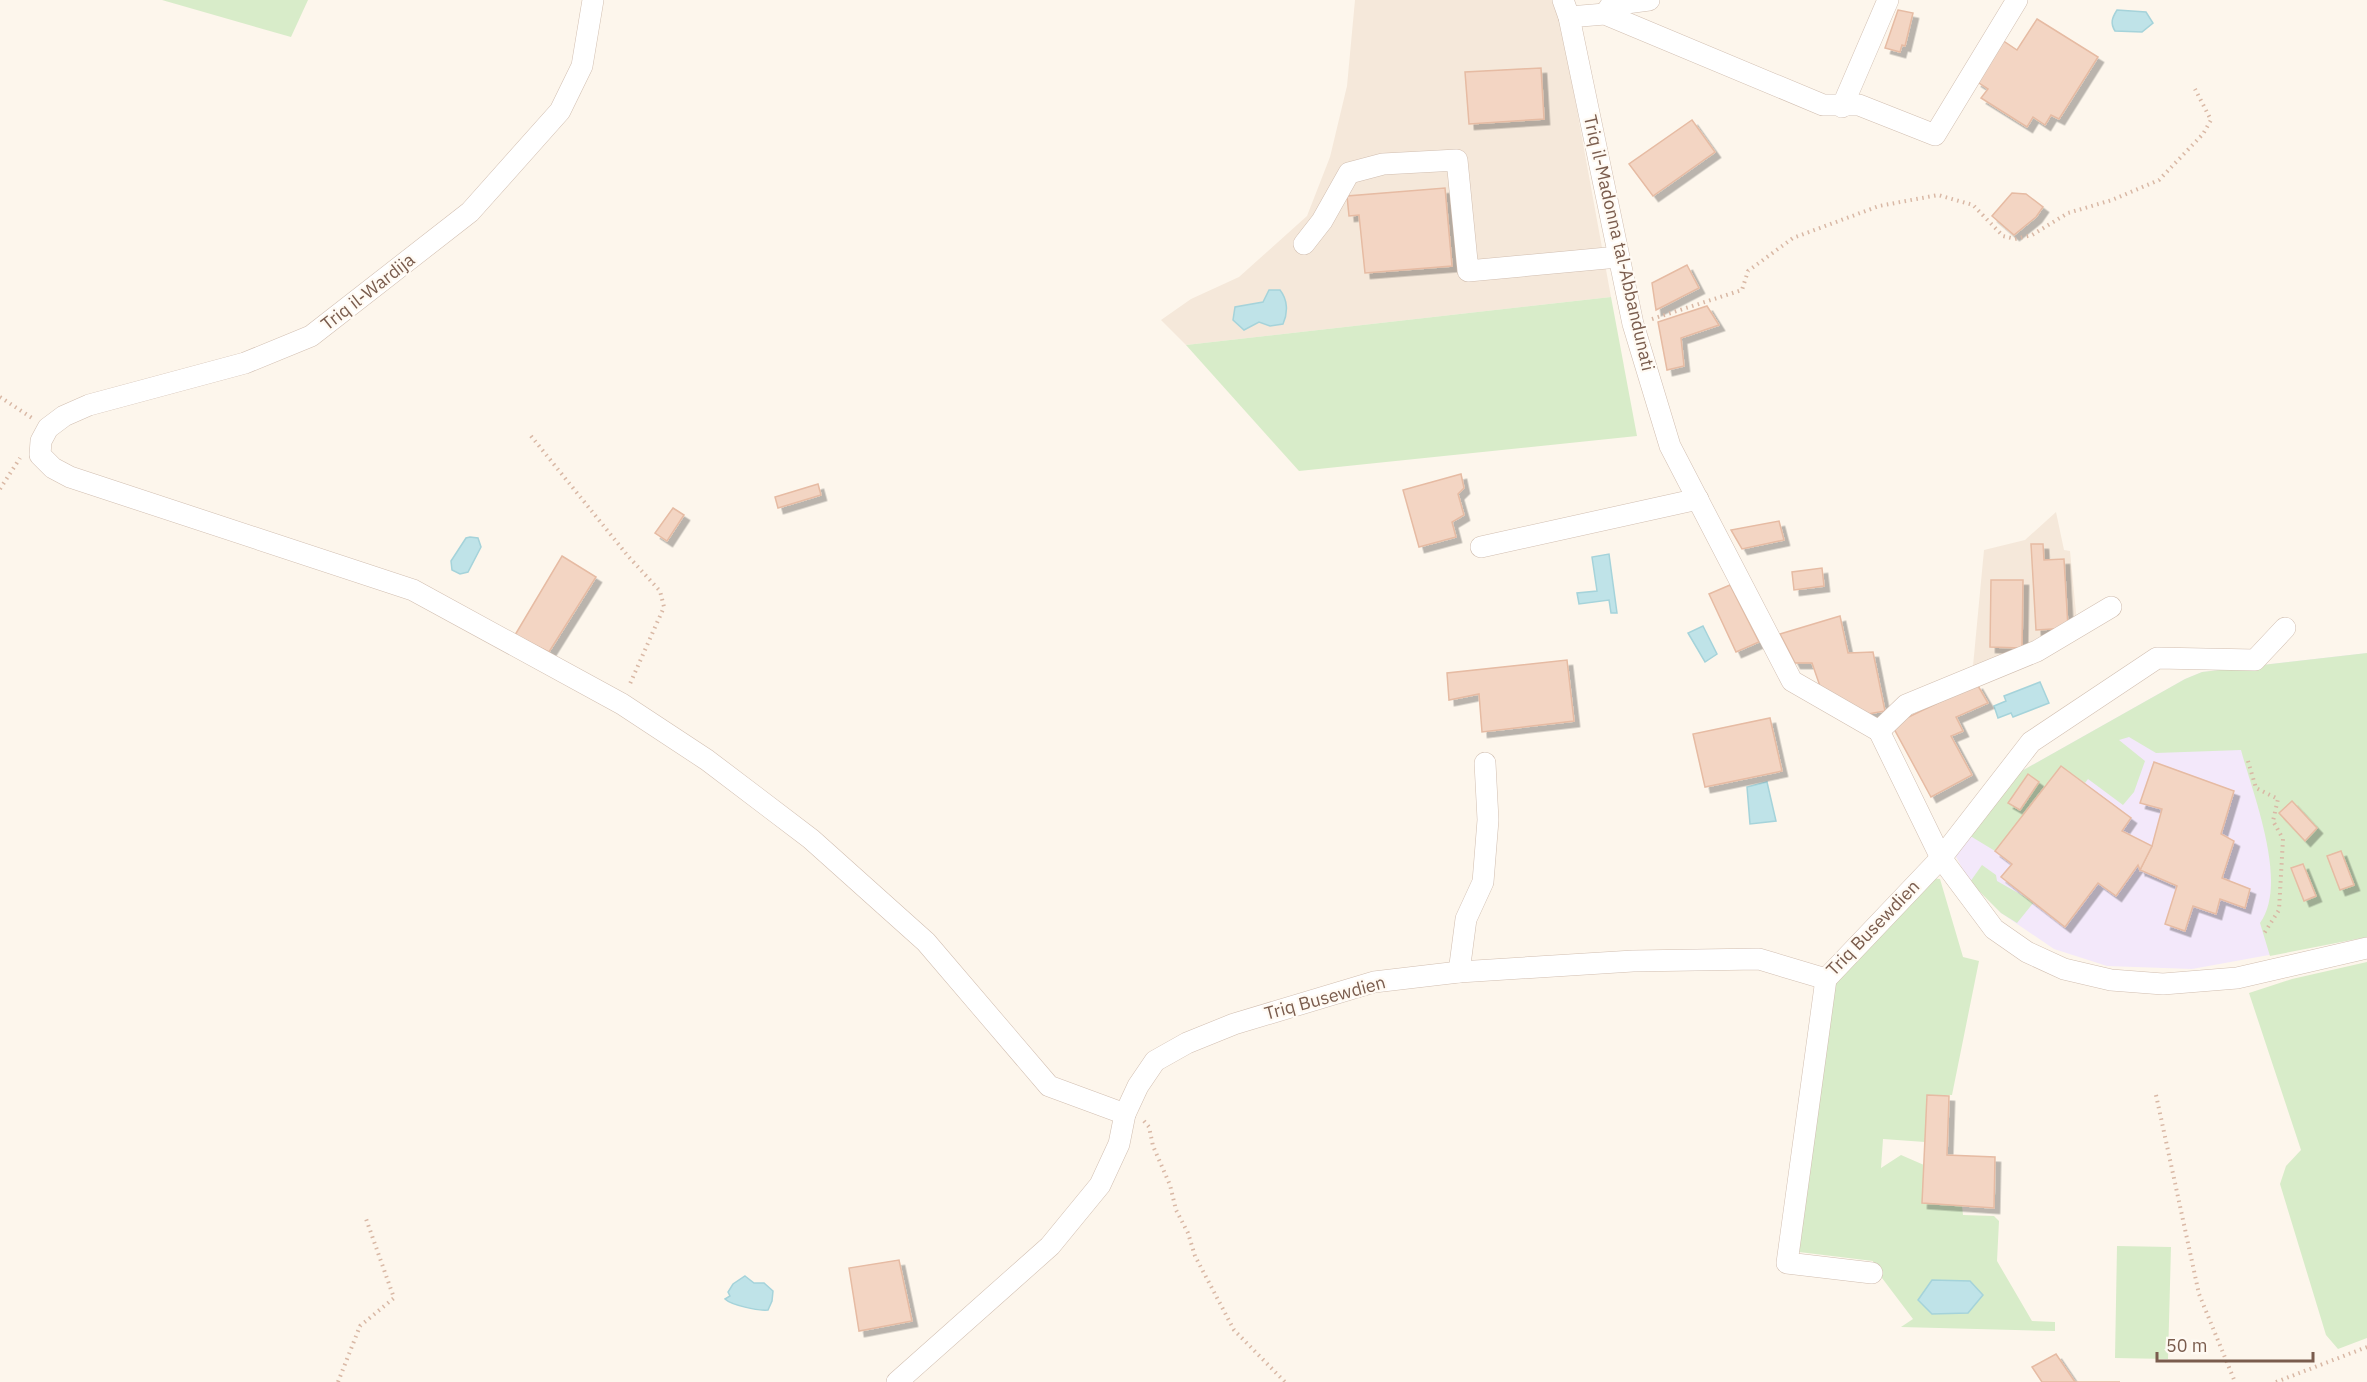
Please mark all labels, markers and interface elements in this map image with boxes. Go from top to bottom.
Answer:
street label: Triq il-Madonna tal-Abbandunati [1579,113,1660,373]
street label: Triq il-Wardija [316,248,419,335]
street label: Triq Busewdien [1821,875,1924,980]
street label: Triq Busewdien [1262,970,1388,1025]
scale bar [2157,1325,2313,1363]
text: 50 m [2166,1334,2208,1357]

